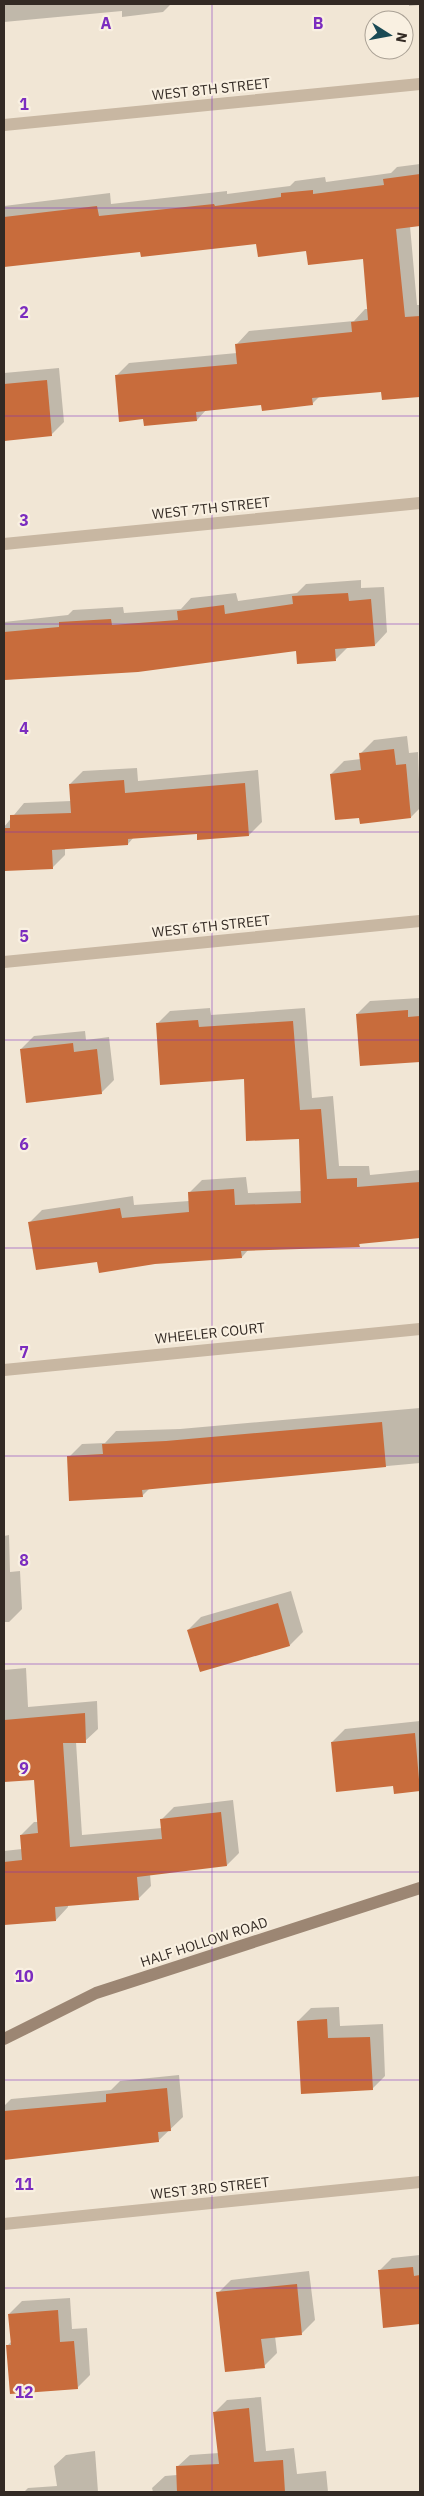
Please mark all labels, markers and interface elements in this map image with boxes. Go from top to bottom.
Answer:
north arrow [364,10,414,60]
text: A [101,13,112,33]
text: B [313,13,324,33]
text: N [392,31,412,44]
street label: WEST 8TH STREET [151,74,271,104]
text: 1 [19,94,29,114]
text: 2 [19,302,29,322]
street label: WEST 7TH STREET [151,493,271,523]
text: 3 [19,510,29,530]
text: 4 [19,718,29,738]
street label: WEST 6TH STREET [151,911,271,941]
text: 5 [19,926,29,946]
text: 6 [19,1134,29,1154]
street label: WHEELER COURT [154,1318,266,1348]
text: 7 [19,1342,29,1362]
text: 8 [19,1550,29,1570]
text: 9 [19,1758,29,1778]
street label: HALF HOLLOW ROAD [138,1913,270,1971]
text: 10 [14,1966,34,1986]
street label: WEST 3RD STREET [150,2173,270,2203]
text: 11 [14,2174,34,2194]
text: 12 [14,2382,34,2402]

